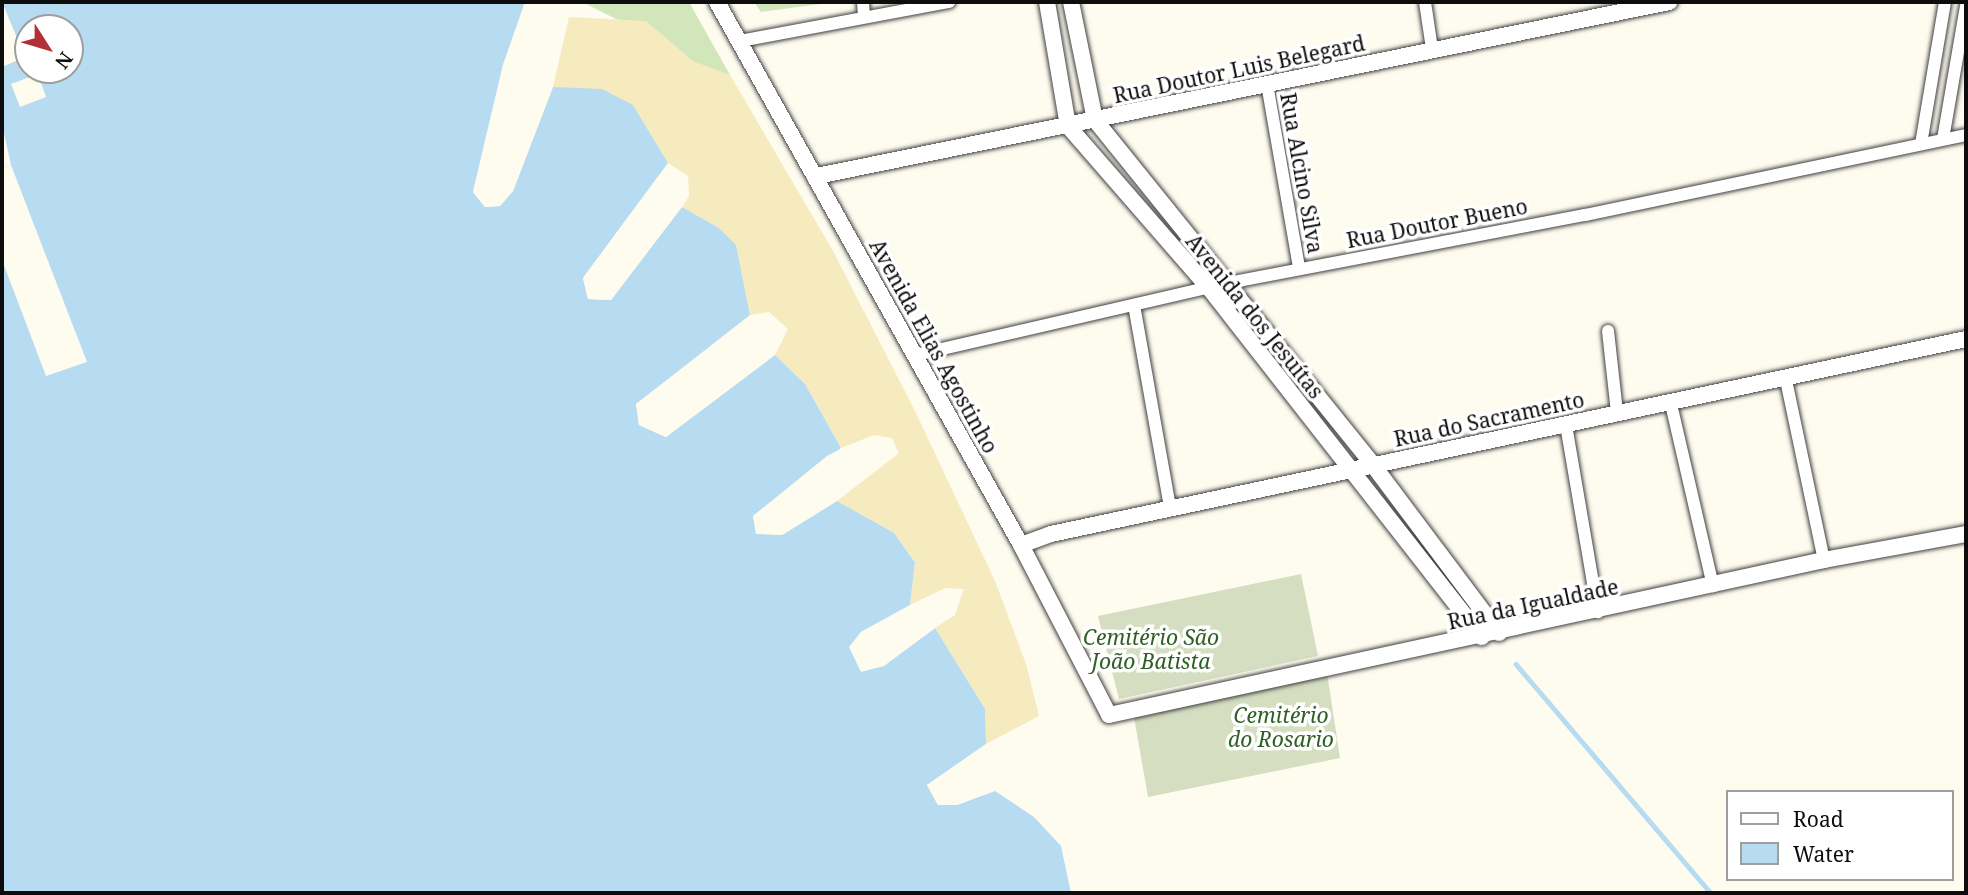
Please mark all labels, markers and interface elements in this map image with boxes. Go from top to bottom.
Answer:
north arrow [14,14,84,84]
street label: Rua Doutor Luis Belegard [1111,30,1367,108]
text: N [49,47,79,74]
street label: Rua Alcino Silva [1275,91,1329,255]
street label: Rua Doutor Bueno [1344,193,1530,253]
street label: Avenida dos Jesuítas [1181,229,1329,403]
street label: Avenida Elias Agostinho [865,235,1003,457]
street label: Rua do Sacramento [1392,387,1586,451]
street label: Rua da Igualdade [1445,574,1621,634]
park label: Cemitério São João Batista [1083,624,1219,674]
park label: Cemitério do Rosario [1228,702,1334,752]
legend [1727,790,1954,881]
text: Road [1793,805,1844,833]
text: Water [1793,840,1854,868]

